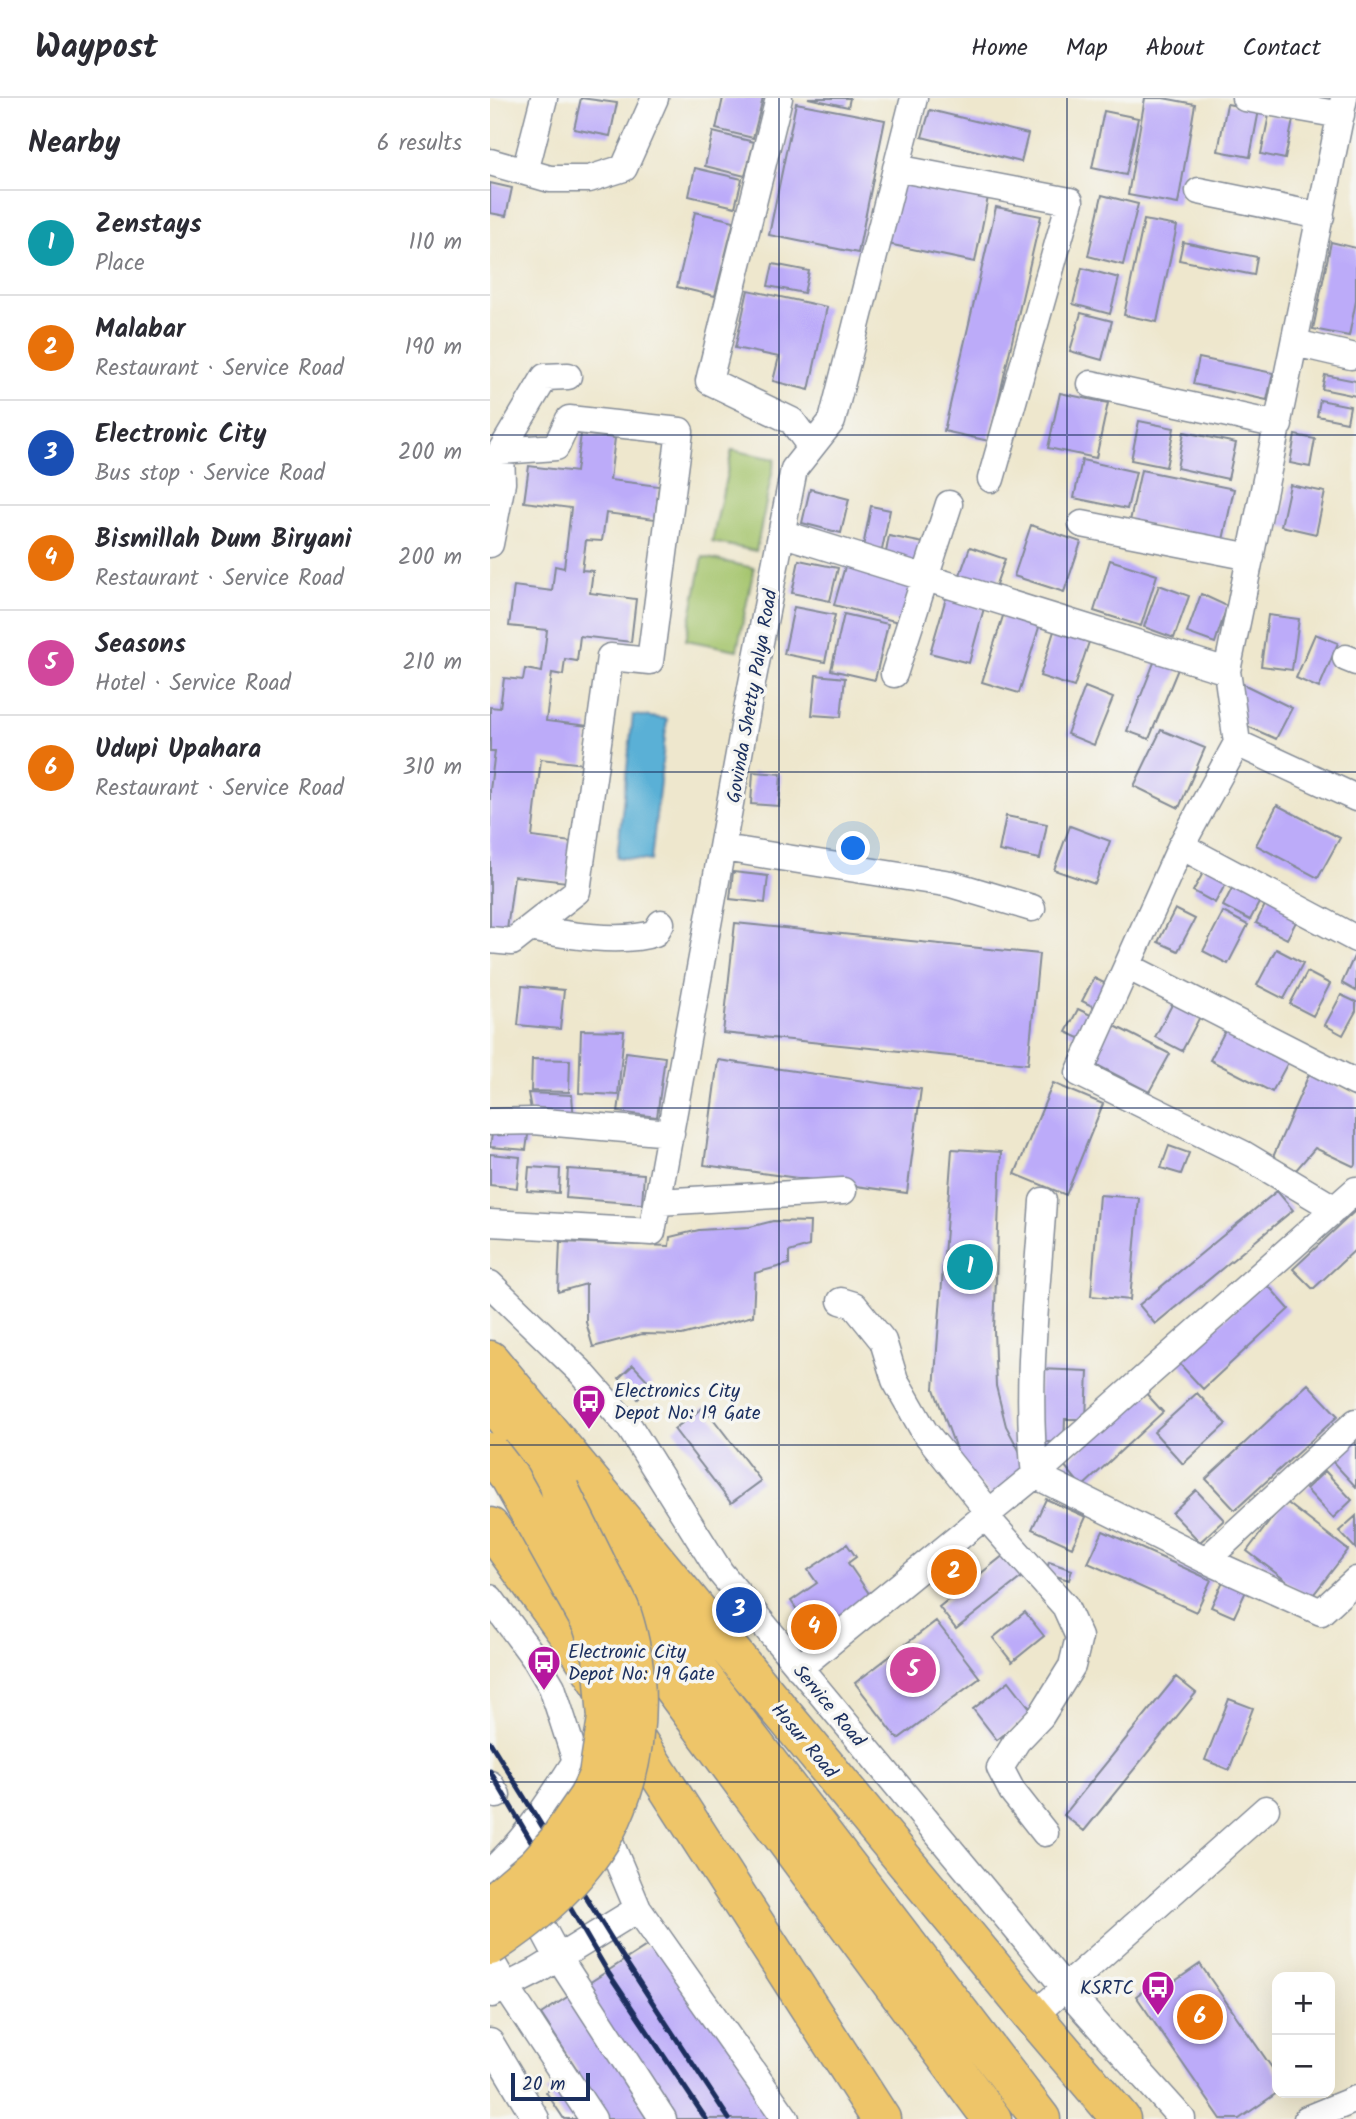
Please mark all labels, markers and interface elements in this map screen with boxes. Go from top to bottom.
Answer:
text: Waypost [35,22,158,75]
text: Home [971,29,1028,68]
text: Map [1066,29,1108,68]
text: About [1146,29,1204,68]
text: Contact [1242,29,1321,68]
text: Nearby [28,120,120,168]
text: 6 results [377,126,462,162]
text: Zenstays [95,204,202,246]
text: 1 [48,225,54,261]
text: 110 m [409,225,462,261]
text: Place [95,246,145,282]
text: Malabar [95,309,186,351]
text: 2 [44,330,58,366]
text: 190 m [405,330,462,366]
text: Restaurant · Service Road [95,351,344,387]
text: Electronic City [95,414,267,456]
text: 3 [45,435,57,471]
text: 200 m [398,435,462,471]
text: Bus stop · Service Road [95,456,325,492]
text: Bismillah Dum Biryani [95,519,352,561]
text: 4 [45,540,57,576]
text: 200 m [398,540,462,576]
text: Restaurant · Service Road [95,561,344,597]
street label: Govinda Shetty Palya Road [719,587,787,805]
text: Seasons [95,624,186,666]
text: 5 [45,645,57,681]
text: 210 m [402,645,462,681]
text: Hotel · Service Road [95,666,291,702]
text: Udupi Upahara [95,729,261,771]
text: 6 [45,750,57,786]
text: 310 m [403,750,462,786]
text: Restaurant · Service Road [95,771,344,807]
your location [836,831,870,865]
pin: 1 [947,1241,993,1293]
place label: Electronics City Depot No: 19 Gate [614,1377,761,1429]
bus stop icon: Electronics City Depot No: 19 Gate [570,1382,608,1431]
pin: 2 [931,1546,977,1598]
pin: 3 [716,1584,762,1636]
pin: 4 [791,1601,837,1653]
place label: Electronic City Depot No: 19 Gate [568,1638,715,1690]
bus stop icon: Electronic City Depot No: 19 Gate [525,1643,563,1692]
pin: 5 [890,1644,936,1696]
street label: Service Road [785,1658,872,1755]
street label: Hosur Road [763,1697,844,1786]
bus stop icon: KSRTC [1139,1968,1177,2017]
map controls [1272,1972,1335,2098]
button: + [1272,1972,1335,2035]
place label: KSRTC [1080,1974,1134,2004]
pin: 6 [1177,1991,1223,2043]
button: − [1272,2035,1335,2098]
scale bar [511,2070,590,2102]
text: 20 m [522,2070,565,2100]

